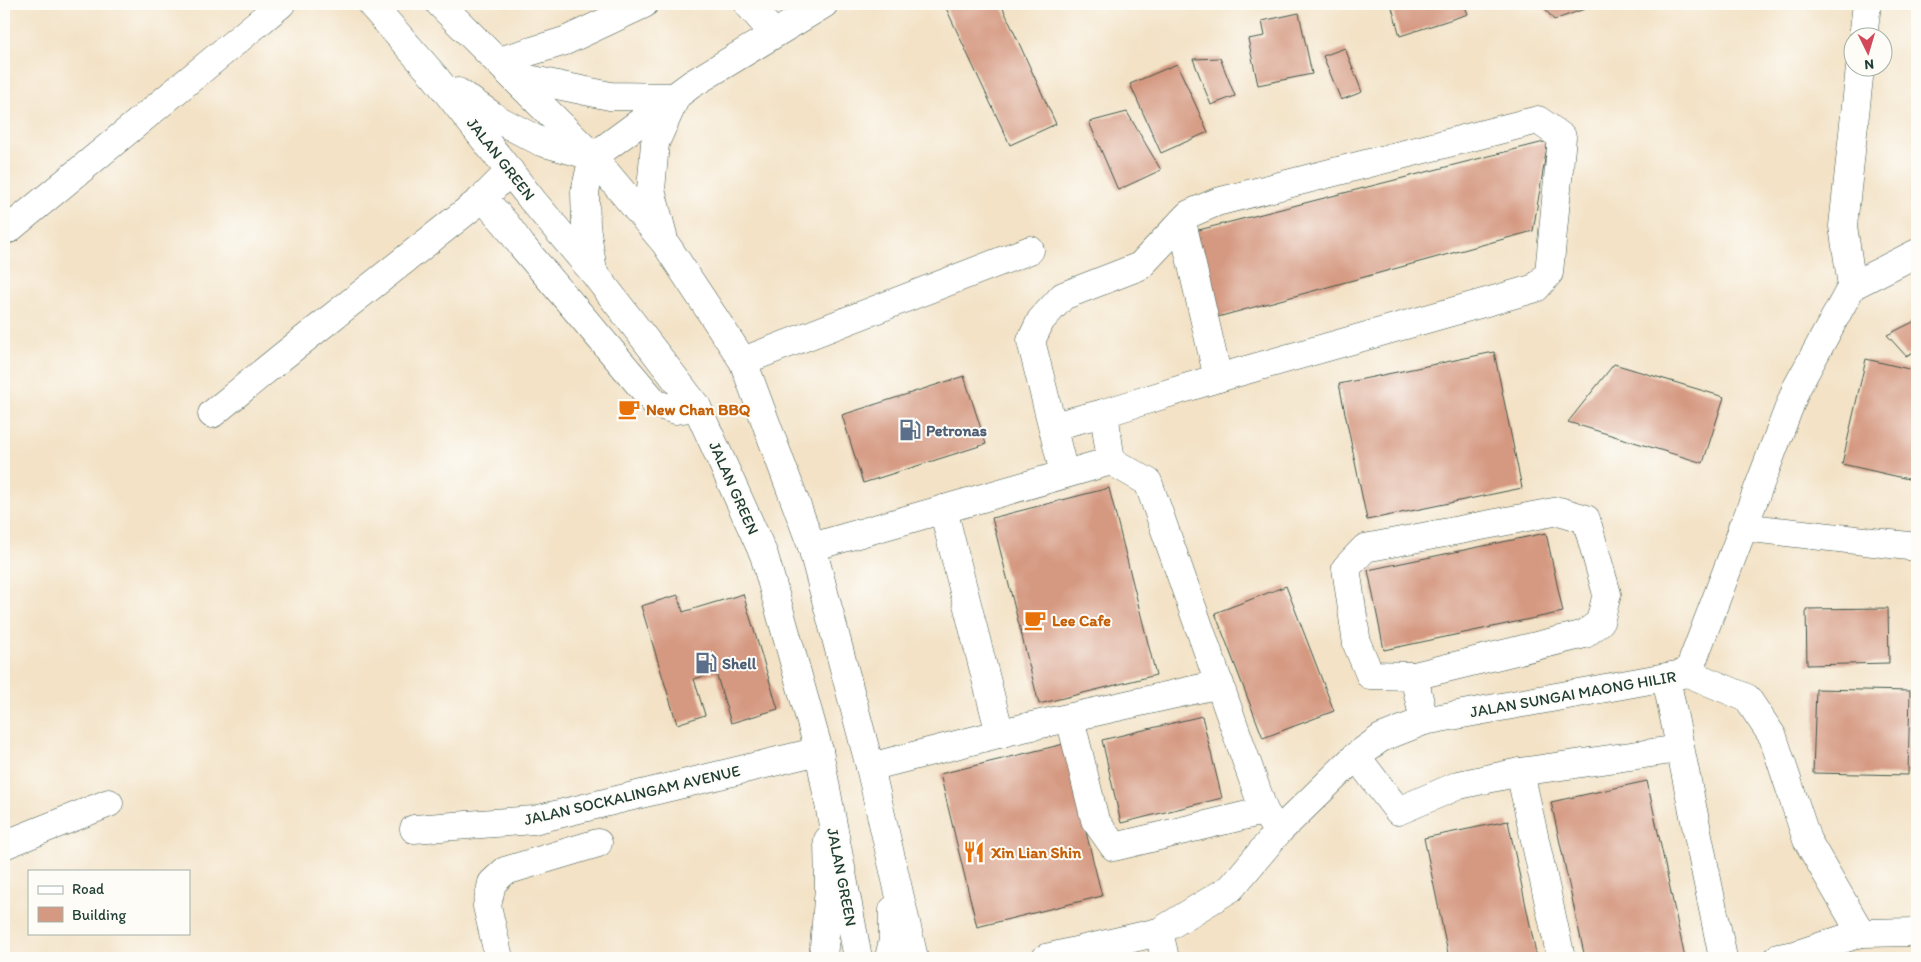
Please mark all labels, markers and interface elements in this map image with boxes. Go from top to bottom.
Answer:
north arrow [1844,28,1894,78]
text: N [1864,56,1875,73]
street label: JALAN GREEN [463,114,539,204]
cafe icon: New Chan BBQ [616,396,642,422]
place label: New Chan BBQ [646,400,751,419]
fuel station icon: Petronas [897,417,923,443]
place label: Petronas [926,421,987,440]
street label: JALAN GREEN [705,438,763,538]
cafe icon: Lee Cafe [1022,607,1048,633]
place label: Lee Cafe [1052,611,1111,630]
fuel station icon: Shell [693,650,719,676]
place label: Shell [722,654,757,673]
street label: JALAN SUNGAI MAONG HILIR [1468,666,1678,721]
street label: JALAN SOCKALINGAM AVENUE [522,761,742,829]
street label: JALAN GREEN [823,826,861,928]
restaurant icon: Xin Lian Shin [961,839,987,865]
place label: Xin Lian Shin [991,843,1082,862]
legend [28,870,190,934]
text: Road [72,880,105,898]
text: Building [72,906,126,924]

